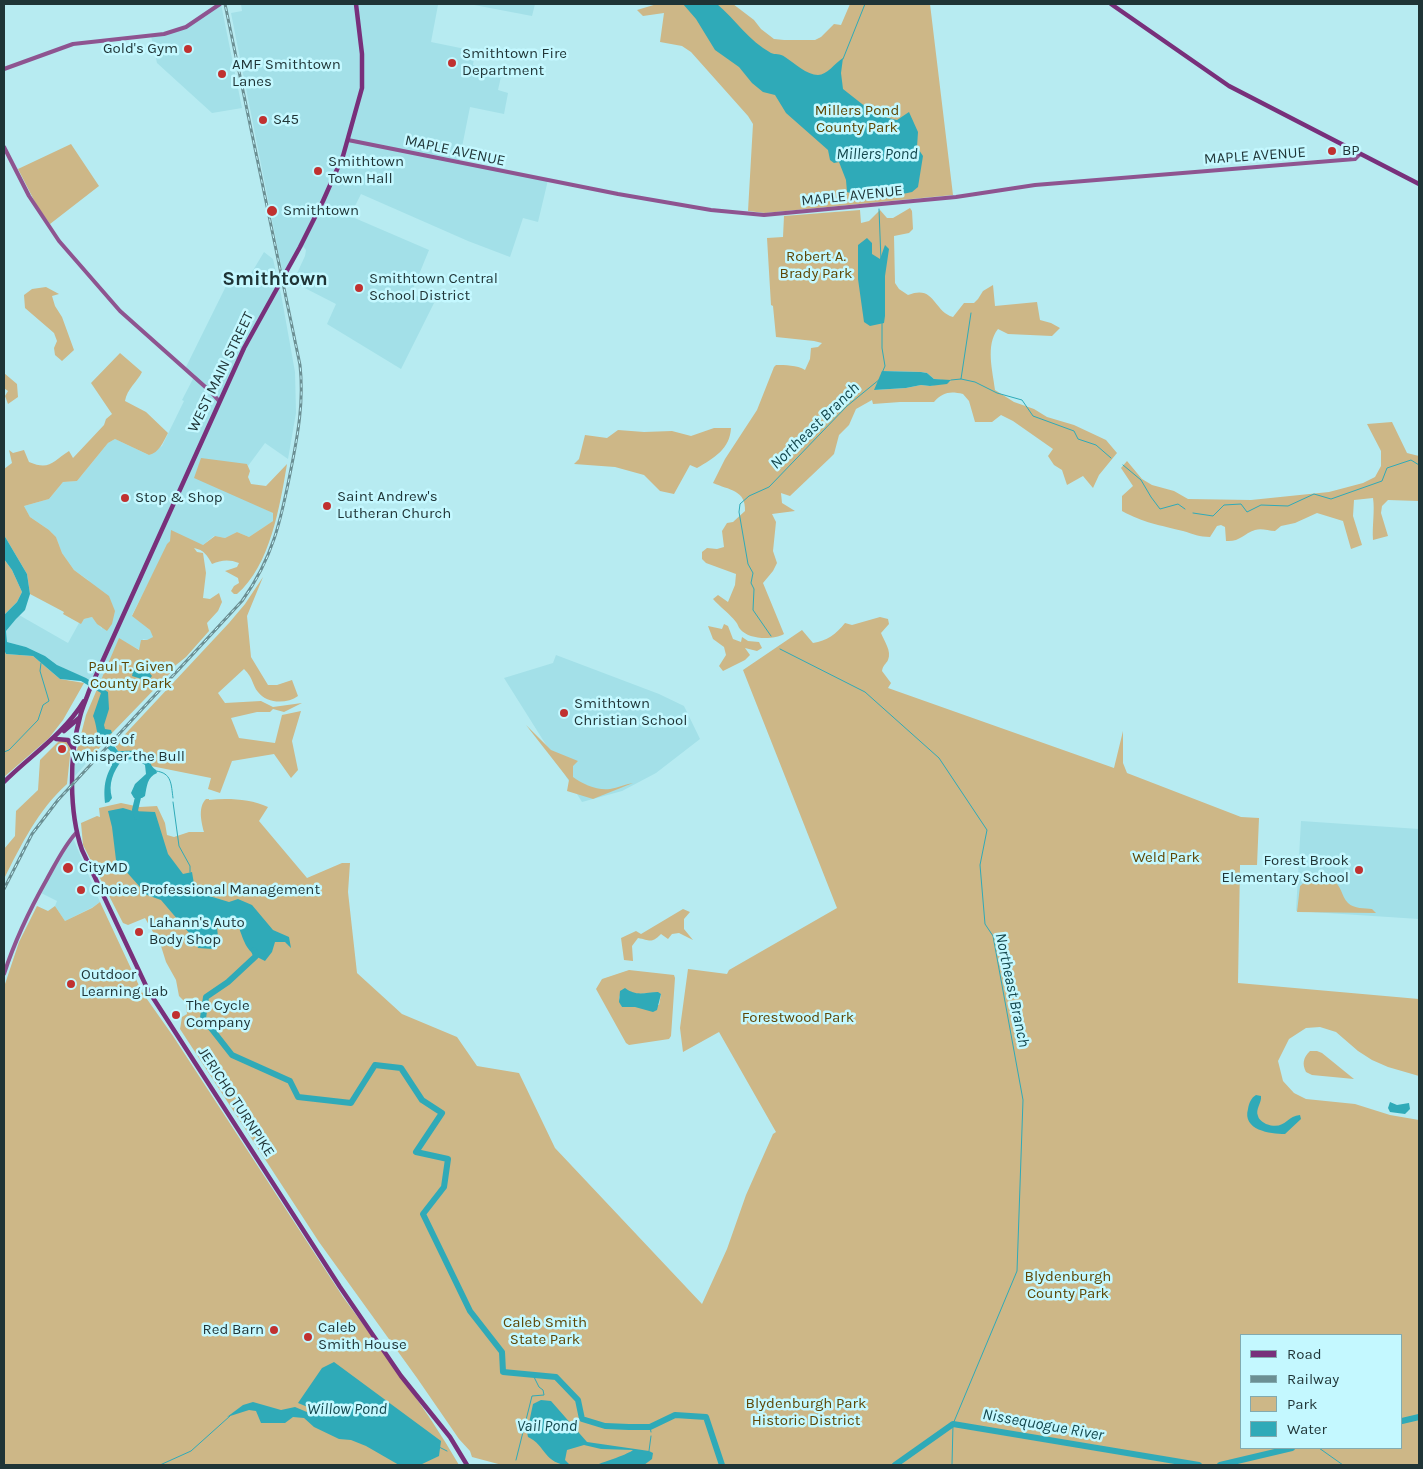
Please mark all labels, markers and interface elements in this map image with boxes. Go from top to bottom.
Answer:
place label: Gold's Gym [103,40,178,58]
marker: Gold's Gym [182,43,194,55]
place label: Smithtown Fire Department [462,45,567,80]
place label: AMF Smithtown Lanes [232,56,341,91]
marker: Smithtown Fire Department [446,57,458,69]
marker: AMF Smithtown Lanes [216,68,228,80]
park label: Millers Pond County Park [815,102,899,137]
place label: S45 [273,111,299,129]
marker: S45 [257,114,269,126]
street label: MAPLE AVENUE [403,132,507,170]
place label: BP [1342,142,1360,160]
street label: MAPLE AVENUE [1203,143,1307,169]
water label: Millers Pond [836,144,918,164]
marker: BP [1326,145,1338,157]
place label: Smithtown Town Hall [328,153,404,188]
marker: Smithtown Town Hall [312,165,324,177]
street label: MAPLE AVENUE [800,182,904,210]
place label: Smithtown [283,202,359,220]
marker: Smithtown [265,204,279,218]
park label: Robert A. Brady Park [780,248,852,283]
district label: Smithtown [222,267,328,291]
place label: Smithtown Central School District [369,270,498,305]
marker: Smithtown Central School District [353,282,365,294]
street label: WEST MAIN STREET [184,309,258,435]
water label: Northeast Branch [766,379,864,473]
place label: Saint Andrew's Lutheran Church [337,488,451,523]
place label: Stop & Shop [135,489,223,507]
marker: Stop & Shop [119,492,131,504]
marker: Saint Andrew's Lutheran Church [321,500,333,512]
park label: Paul T. Given County Park [88,658,174,693]
place label: Smithtown Christian School [574,695,687,730]
marker: Smithtown Christian School [558,707,570,719]
place label: Statue of Whisper the Bull [72,731,185,766]
marker: Statue of Whisper the Bull [56,743,68,755]
park label: Weld Park [1132,849,1200,867]
place label: Forest Brook Elementary School [1222,852,1349,887]
place label: CityMD [79,859,128,877]
marker: CityMD [61,861,75,875]
marker: Forest Brook Elementary School [1353,864,1365,876]
place label: Choice Professional Management [91,881,320,899]
marker: Choice Professional Management [75,884,87,896]
place label: Lahann's Auto Body Shop [149,914,245,949]
marker: Lahann's Auto Body Shop [133,926,145,938]
water label: Northeast Branch [990,931,1034,1049]
place label: Outdoor Learning Lab [81,966,168,1001]
marker: Outdoor Learning Lab [65,978,77,990]
place label: The Cycle Company [186,997,250,1032]
marker: The Cycle Company [170,1009,182,1021]
park label: Forestwood Park [742,1009,854,1027]
street label: JERICHO TURNPIKE [194,1044,278,1160]
park label: Blydenburgh County Park [1025,1268,1111,1303]
park label: Caleb Smith State Park [503,1314,587,1349]
place label: Caleb Smith House [318,1319,407,1354]
place label: Red Barn [203,1321,264,1339]
marker: Red Barn [268,1324,280,1336]
marker: Caleb Smith House [302,1331,314,1343]
legend [1240,1334,1403,1449]
text: Road [1287,1345,1322,1363]
text: Railway [1287,1370,1339,1388]
park label: Blydenburgh Park Historic District [746,1395,866,1430]
text: Park [1287,1395,1317,1413]
water label: Willow Pond [307,1399,387,1419]
water label: Nissequogue River [981,1405,1105,1445]
water label: Vail Pond [517,1416,577,1436]
text: Water [1287,1420,1327,1438]

